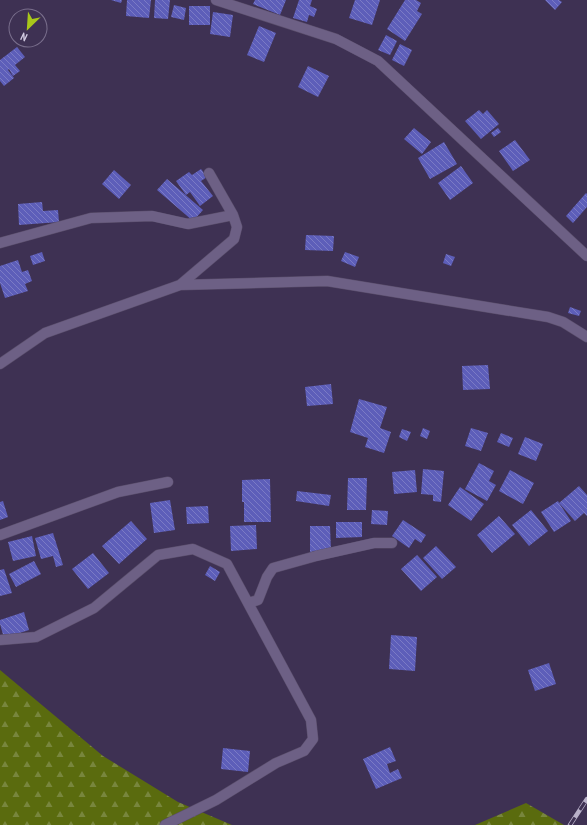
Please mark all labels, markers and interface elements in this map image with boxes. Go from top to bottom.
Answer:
north arrow [8,8,48,48]
text: N [18,29,29,45]

